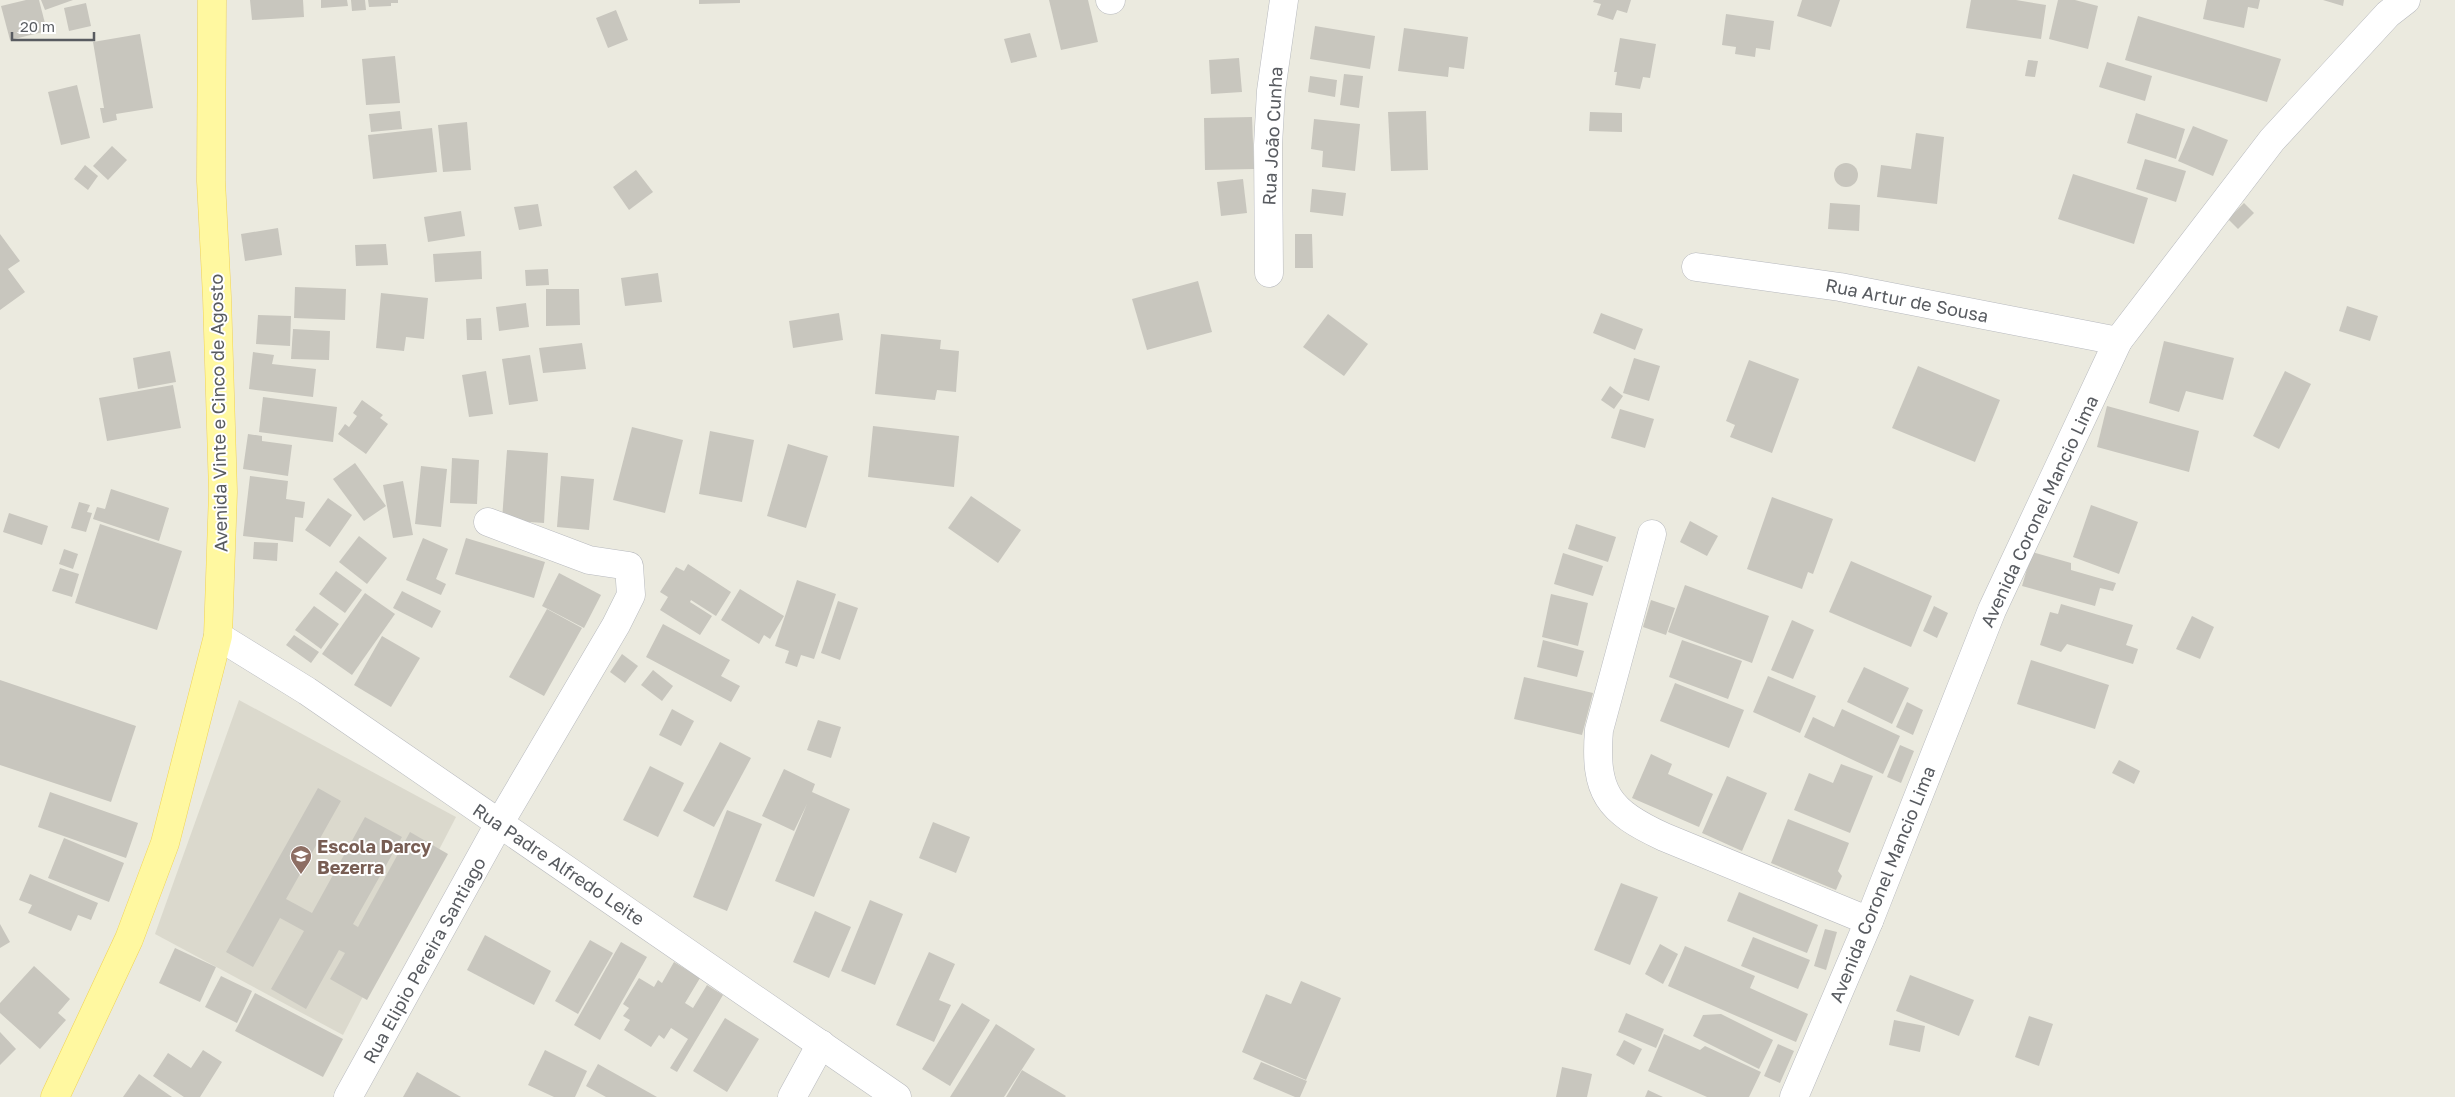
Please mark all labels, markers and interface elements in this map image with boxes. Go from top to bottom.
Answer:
scale bar [12,10,95,42]
text: 20 m [20,17,55,35]
street label: Rua João Cunha [1257,66,1287,206]
street label: Rua Artur de Sousa [1824,273,1990,327]
street label: Avenida Vinte e Cinco de Agosto [205,274,231,552]
street label: Avenida Coronel Mancio Lima [1976,392,2102,630]
street label: Avenida Coronel Mancio Lima [1824,763,1940,1005]
street label: Rua Padre Alfredo Leite [469,798,649,930]
place label: Escola Darcy Bezerra [317,835,432,878]
school or university icon: Escola Darcy Bezerra [289,844,313,875]
street label: Rua Elipio Pereira Santiago [358,853,490,1067]

